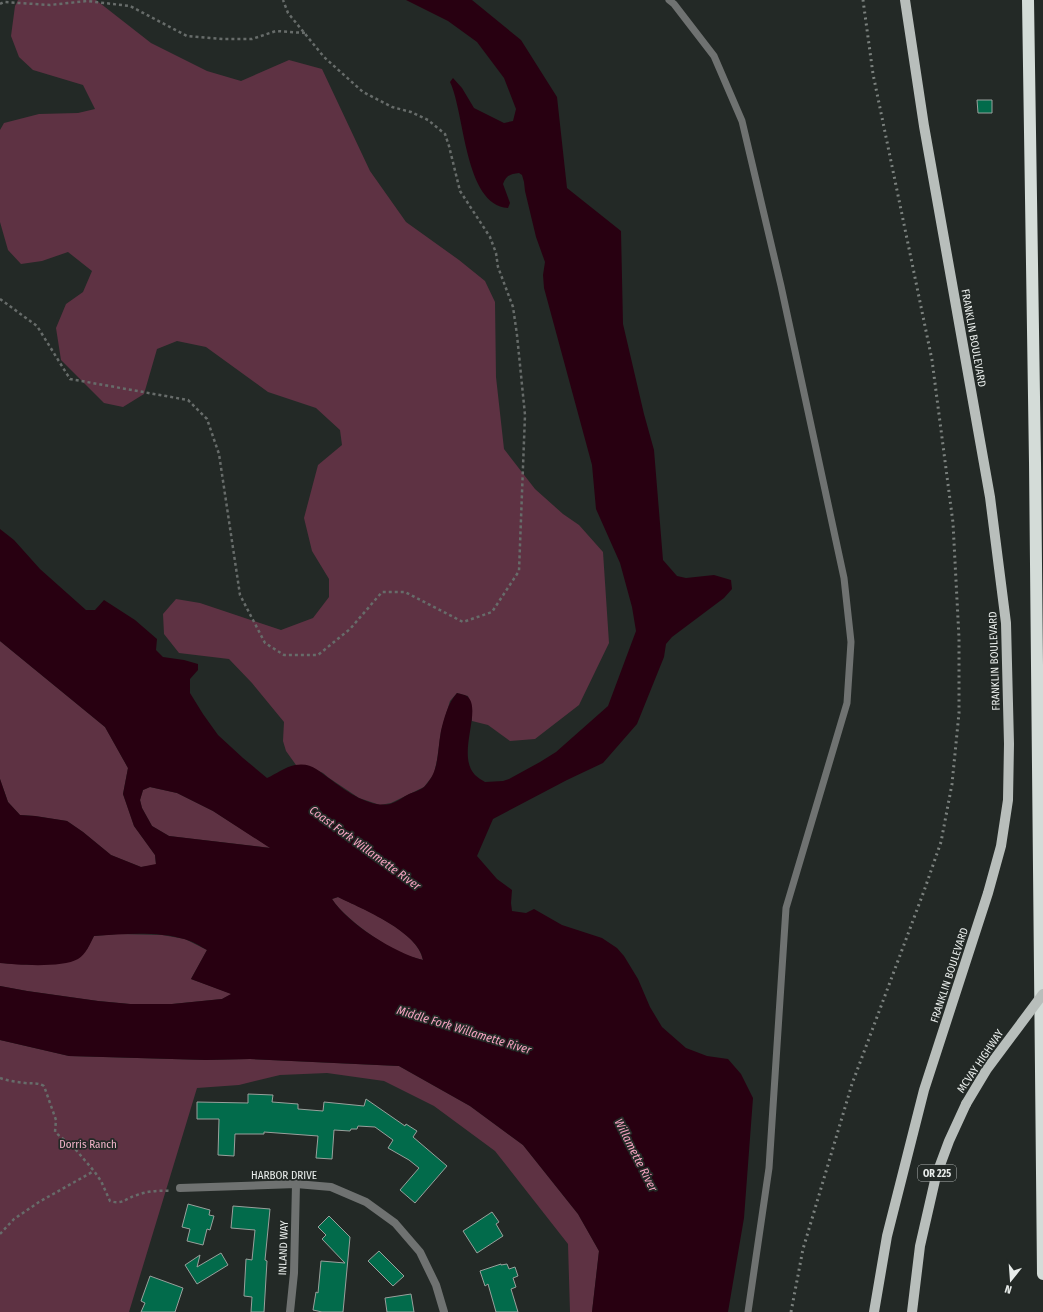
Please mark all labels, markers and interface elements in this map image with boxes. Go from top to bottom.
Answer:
street label: FRANKLIN BOULEVARD [958,288,989,388]
street label: FRANKLIN BOULEVARD [986,611,1003,711]
water label: Coast Fork Willamette River [307,803,424,894]
street label: FRANKLIN BOULEVARD [928,926,971,1024]
water label: Middle Fork Willamette River [395,1003,534,1057]
street label: MCVAY HIGHWAY [954,1027,1007,1095]
water label: Willamette River [612,1116,661,1195]
park label: Dorris Ranch [59,1138,117,1151]
road number: OR 225 [918,1165,956,1181]
street label: HARBOR DRIVE [251,1169,317,1182]
street label: INLAND WAY [276,1220,291,1276]
north arrow [991,1260,1031,1300]
text: N [1003,1282,1013,1296]

